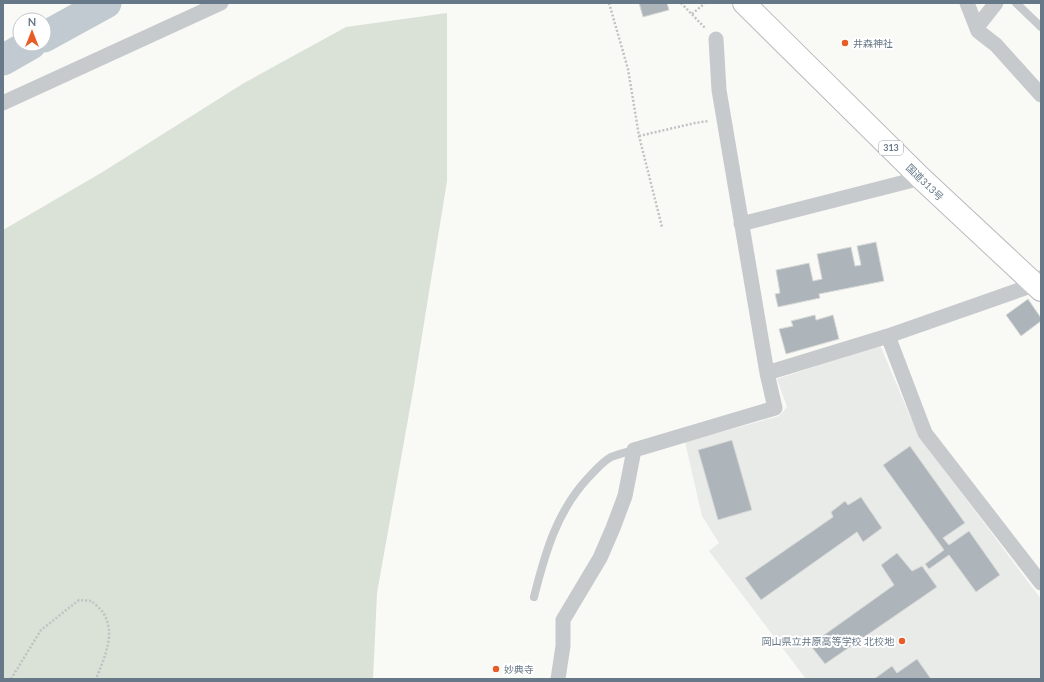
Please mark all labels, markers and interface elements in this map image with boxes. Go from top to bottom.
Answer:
north arrow [12,12,52,52]
text: N [28,15,36,28]
place label: 井森神社 [853,37,893,49]
marker: 井森神社 [840,38,850,48]
road number: 313 [879,141,903,155]
street label: 国道313号 [904,161,946,203]
place label: 岡山県立井原高等学校 北校地 [761,635,895,647]
marker: 岡山県立井原高等学校 北校地 [897,636,907,646]
place label: 妙典寺 [504,663,534,675]
marker: 妙典寺 [491,664,501,674]

